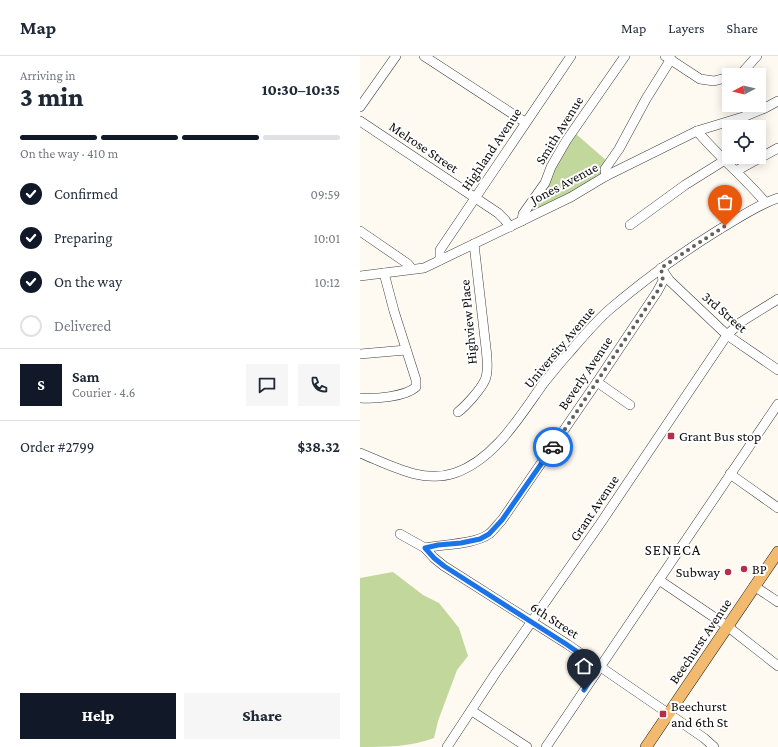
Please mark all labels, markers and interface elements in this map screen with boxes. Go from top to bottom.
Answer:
text: Map [20,17,56,38]
text: Map [621,20,646,36]
text: Layers [668,20,705,36]
text: Share [727,20,758,36]
text: Arriving in [20,68,76,83]
north arrow [722,68,766,112]
map controls [722,68,766,164]
text: 10:30–10:35 [262,82,340,98]
text: 3 min [20,83,83,112]
street label: Smith Avenue [532,93,586,167]
street label: Highland Avenue [458,105,524,193]
street label: Melrose Street [386,118,462,176]
button: locate [722,120,766,164]
text: On the way · 410 m [20,146,118,161]
street label: Jones Avenue [526,159,600,208]
icon: check [20,183,42,205]
pin [708,185,742,226]
text: Confirmed [54,186,118,202]
text: 09:59 [311,187,340,202]
icon: bag [714,191,736,213]
icon: check [20,227,42,249]
text: Preparing [54,230,113,246]
text: 10:01 [314,231,340,246]
icon: check [20,271,42,293]
text: On the way [54,274,122,290]
text: 10:12 [315,275,340,290]
street label: Highview Place [456,279,480,365]
street label: 3rd Street [699,288,751,336]
street label: University Avenue [520,303,598,391]
text: Delivered [54,318,111,334]
street label: Beverly Avenue [555,333,615,413]
button: chat [246,364,288,406]
button: phone [298,364,340,406]
text: Sam [72,369,100,385]
text: S [37,377,45,393]
text: Courier · 4.6 [72,385,135,400]
courier [533,427,573,467]
place label: Grant Bus stop [679,428,761,444]
marker: Grant Bus stop [666,431,676,441]
icon: car [542,436,564,458]
text: Order #2799 [20,439,95,455]
text: $38.32 [298,439,340,455]
street label: Grant Avenue [566,472,622,544]
district label: SENECA [645,542,701,558]
place label: BP [752,561,767,577]
place label: Subway [676,564,721,580]
marker: BP [739,564,749,574]
marker: Subway [723,567,733,577]
street label: Beechurst Avenue [666,595,734,687]
street label: 6th Street [528,598,583,642]
pin [567,649,601,690]
icon: home [573,655,595,677]
button: Help [20,693,176,739]
button: Share [184,693,340,739]
place label: Beechurst and 6th St [671,698,728,730]
marker: Beechurst and 6th St [658,709,668,719]

